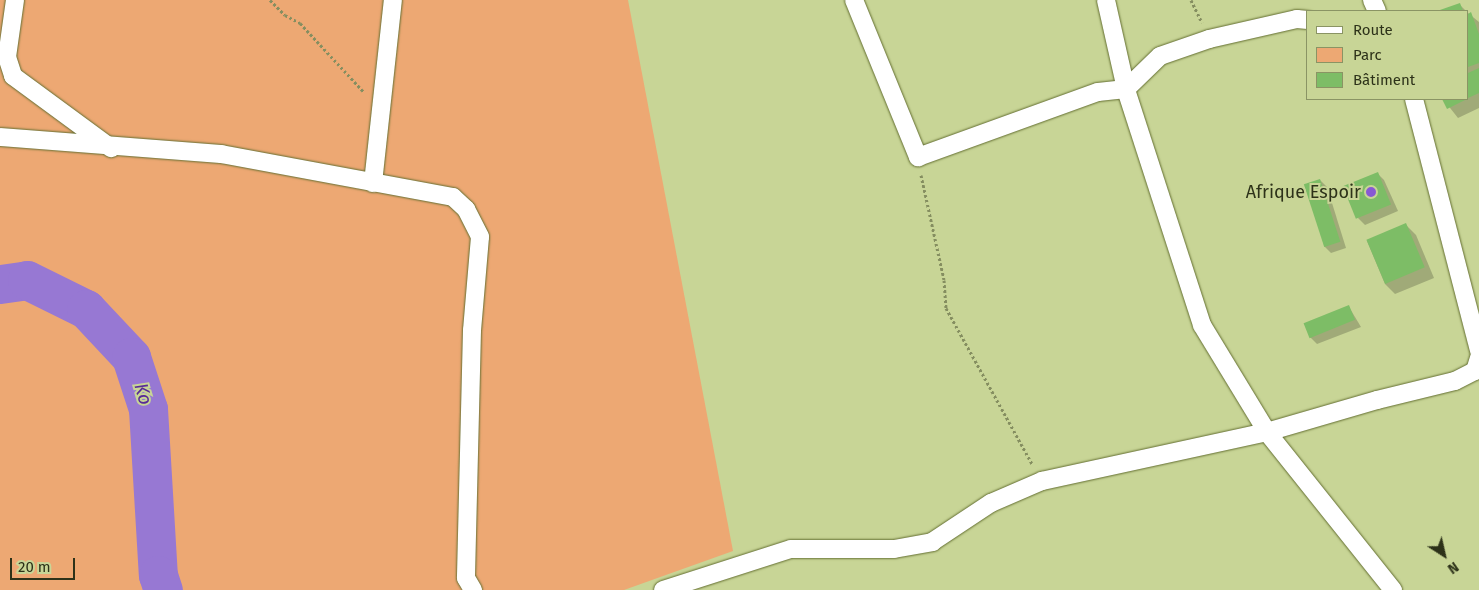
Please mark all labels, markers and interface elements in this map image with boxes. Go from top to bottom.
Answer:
legend [1306,10,1469,100]
text: Route [1353,21,1393,39]
text: Parc [1353,46,1382,64]
text: Bâtiment [1353,71,1415,89]
place label: Afrique Espoir [1246,181,1361,203]
marker: Afrique Espoir [1365,186,1377,198]
water label: Ko [129,380,157,408]
north arrow [1419,530,1469,580]
scale bar [12,548,78,580]
text: 20 m [18,558,51,576]
text: N [1444,558,1462,577]

